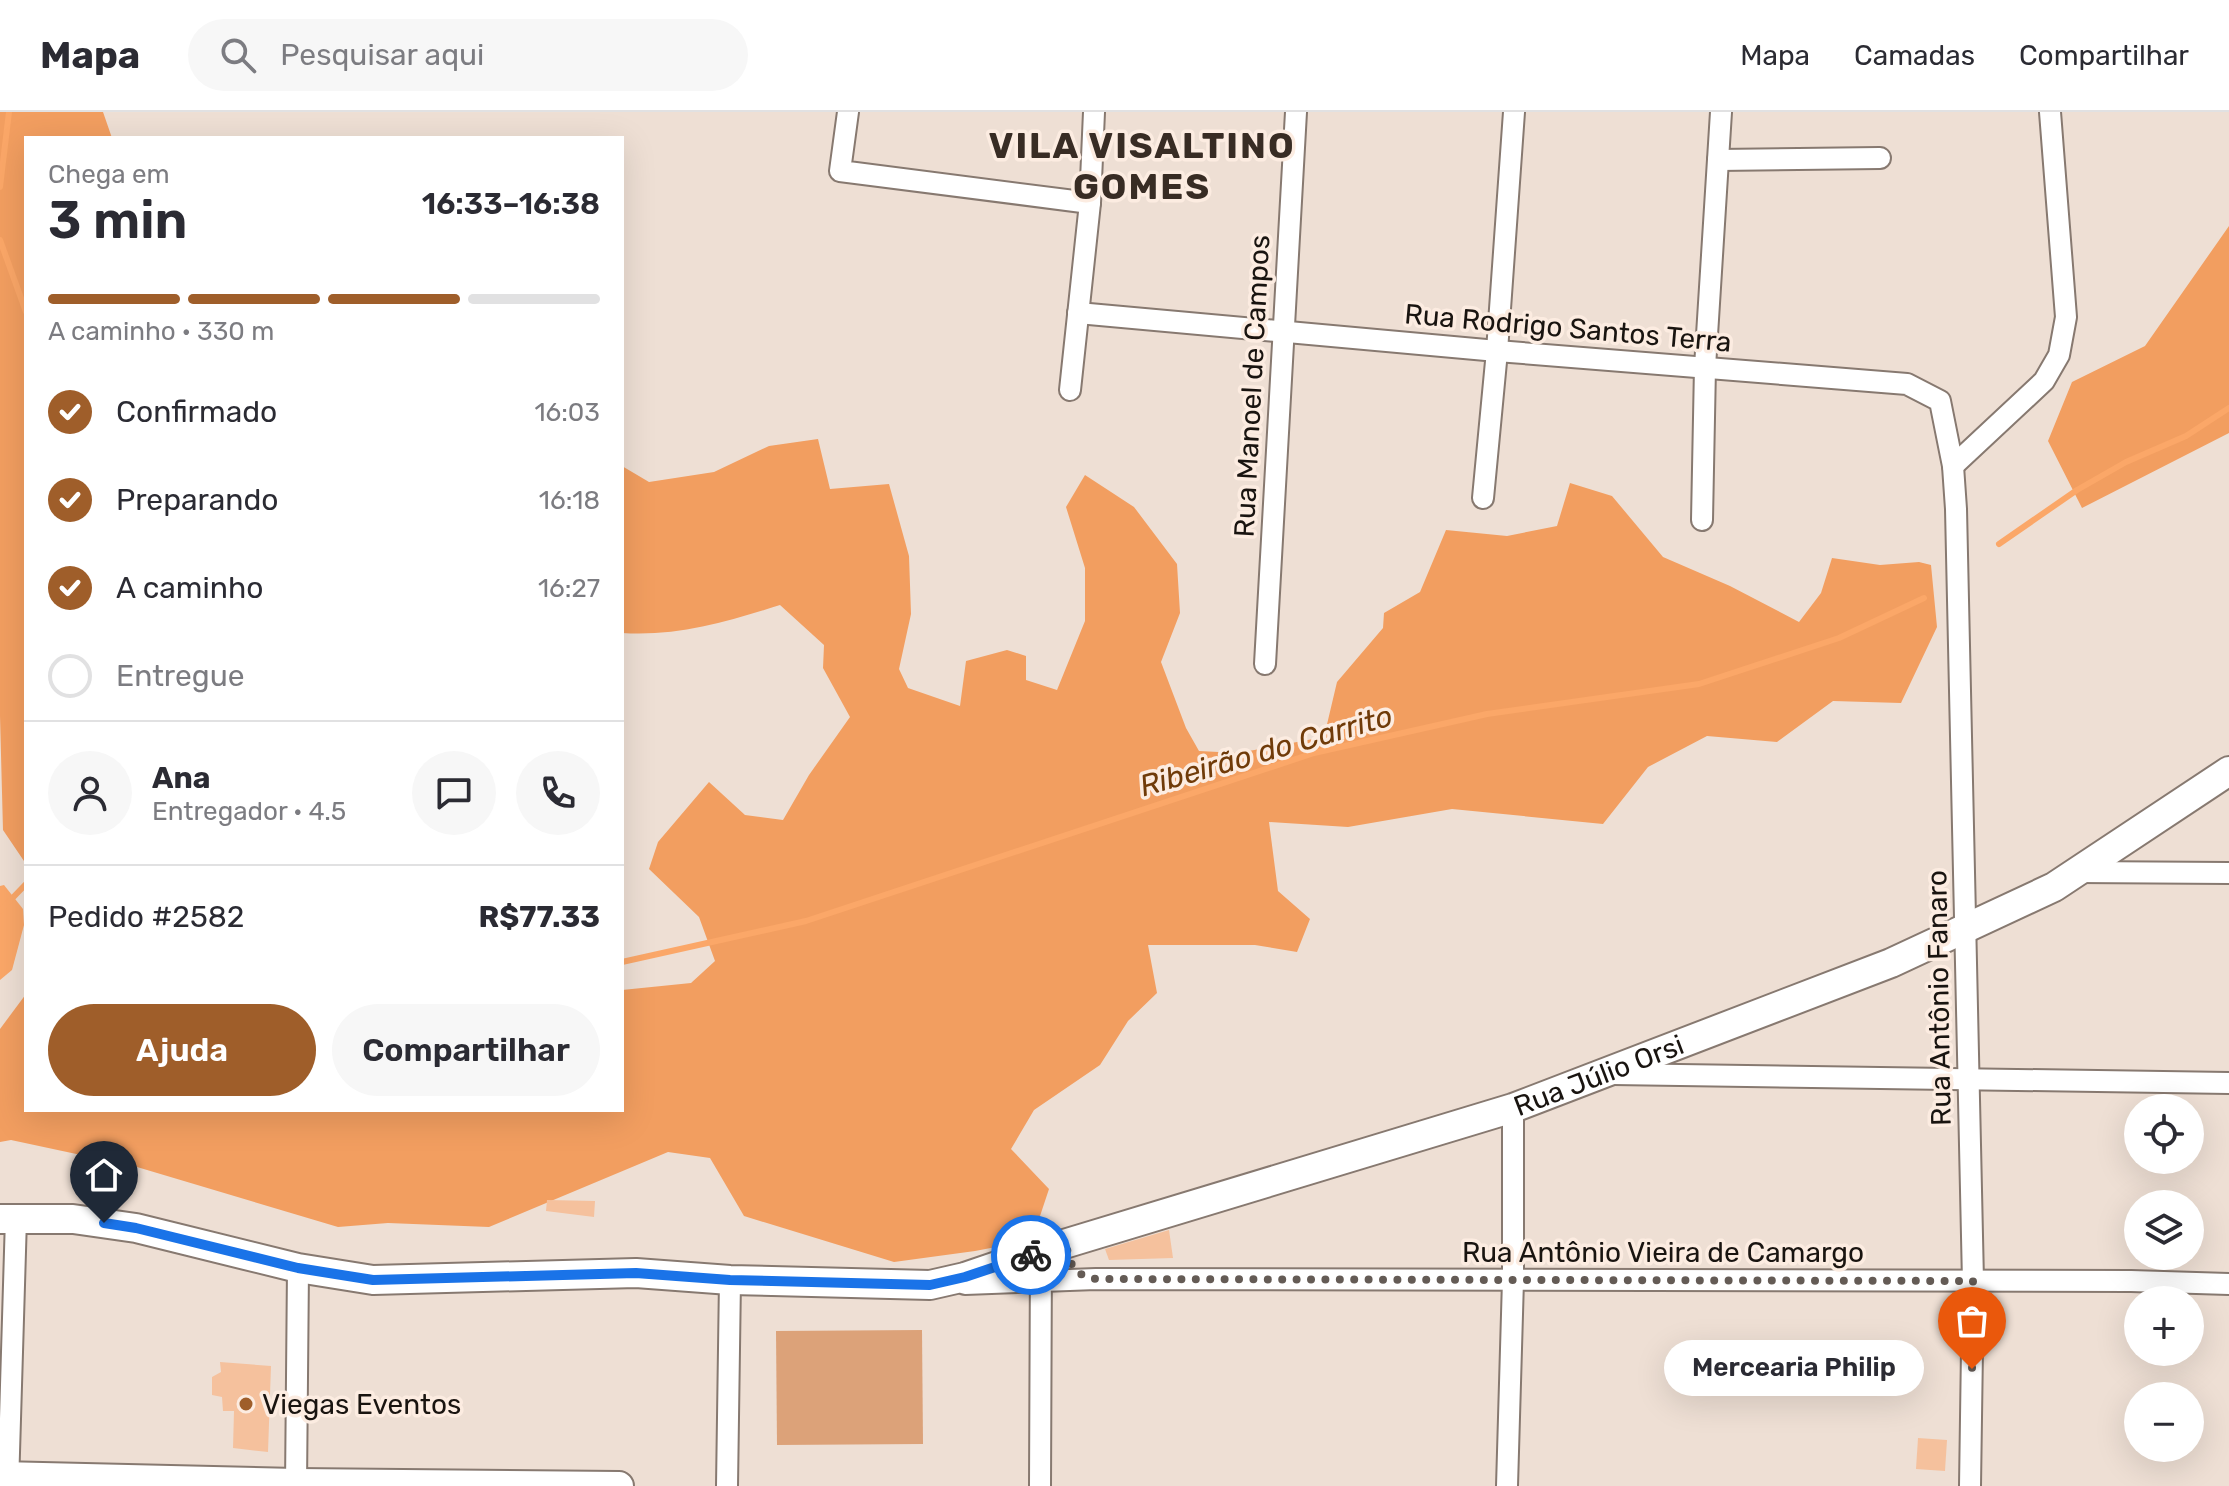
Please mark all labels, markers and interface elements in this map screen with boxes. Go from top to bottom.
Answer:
search box [188,19,748,91]
text: Mapa [40,32,140,78]
icon: search [216,33,260,77]
text: Pesquisar aqui [280,37,484,73]
text: Mapa [1740,39,1810,72]
text: Camadas [1854,39,1975,72]
text: Compartilhar [2019,39,2189,72]
district label: VILA VISALTINO GOMES [988,124,1296,208]
text: Chega em [48,159,170,190]
text: 16:33–16:38 [422,186,600,222]
text: 3 min [48,189,187,251]
street label: Rua Manoel de Campos [1228,234,1276,538]
street label: Rua Rodrigo Santos Terra [1403,297,1733,359]
text: A caminho · 330 m [48,316,274,347]
icon: check [48,390,92,434]
text: Confirmado [116,394,277,430]
text: 16:03 [534,397,600,428]
icon: check [48,478,92,522]
text: Preparando [116,482,279,518]
text: 16:18 [539,485,600,516]
icon: check [48,566,92,610]
text: A caminho [116,570,263,606]
text: 16:27 [538,573,600,604]
text: Entregue [116,658,245,694]
water label: Ribeirão do Carrito [1135,698,1397,804]
button: person [48,751,132,835]
button: chat [412,751,496,835]
button: phone [516,751,600,835]
text: Ana [152,760,210,796]
text: Entregador · 4.5 [152,796,346,827]
street label: Rua Antônio Fanaro [1920,870,1958,1126]
text: Pedido #2582 [48,899,244,935]
text: R$77.33 [479,899,600,935]
button: Ajuda [48,1004,316,1096]
button: Compartilhar [332,1004,600,1096]
street label: Rua Júlio Orsi [1509,1028,1688,1123]
map controls [2124,1094,2204,1462]
button: locate [2124,1094,2204,1174]
pin [70,1141,138,1223]
icon: home [82,1153,126,1197]
button: layers [2124,1190,2204,1270]
courier [991,1215,1071,1295]
icon: bike [1009,1233,1053,1277]
street label: Rua Antônio Vieira de Camargo [1462,1236,1864,1269]
button: + [2124,1286,2204,1366]
pin [1938,1287,2006,1369]
icon: bag [1950,1299,1994,1343]
callout: Mercearia Philip [1664,1341,1924,1397]
text: Mercearia Philip [1692,1352,1896,1383]
button: − [2124,1382,2204,1462]
place label: Viegas Eventos [262,1388,461,1421]
marker: Viegas Eventos [237,1395,255,1413]

